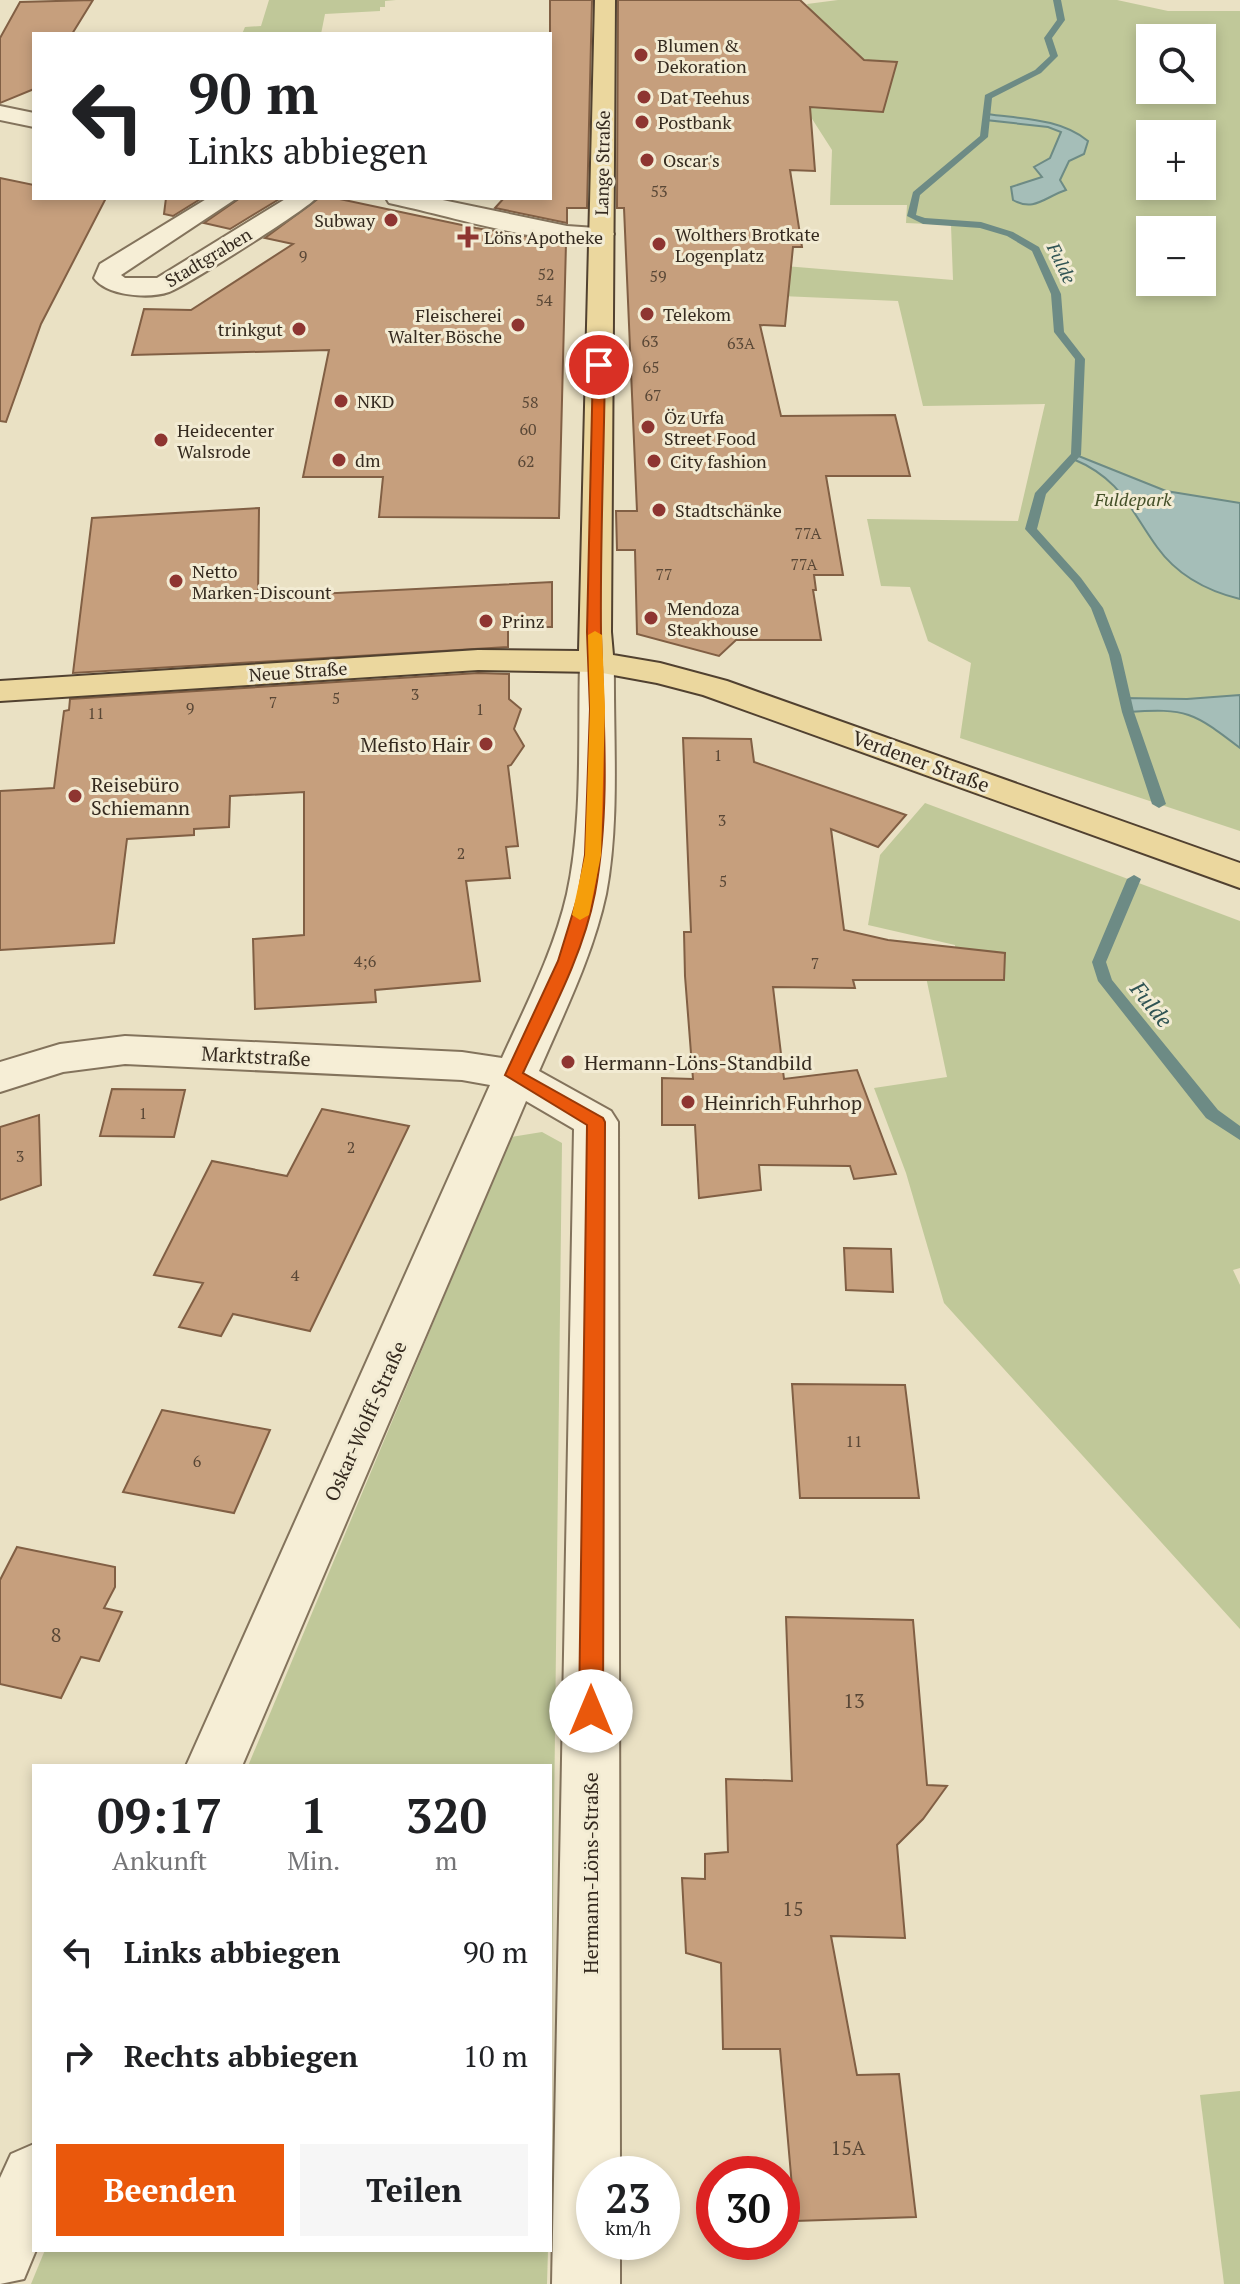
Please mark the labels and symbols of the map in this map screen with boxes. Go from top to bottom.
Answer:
place label: Blumen & Dekoration [657,33,747,78]
marker: Blumen & Dekoration [632,46,650,64]
place label: Dat Teehus [660,85,750,109]
marker: Dat Teehus [635,88,653,106]
street label: Lange Straße [589,110,615,216]
place label: Postbank [658,110,732,134]
marker: Postbank [633,113,651,131]
place label: Oscar's [663,148,720,172]
marker: Oscar's [638,151,656,169]
house number: 53 [650,180,668,202]
place label: Subway [314,208,376,232]
marker: Subway [382,211,400,229]
street label: Stadtgraben [160,222,256,292]
place label: Wolthers Brotkate Logenplatz [675,222,820,267]
place label: Löns Apotheke [484,225,603,249]
marker: Löns Apotheke [459,228,477,246]
marker: Wolthers Brotkate Logenplatz [650,235,668,253]
water label: Fulde [1042,238,1082,287]
house number: 9 [299,245,307,267]
house number: 52 [537,263,555,285]
house number: 59 [649,265,667,287]
house number: 54 [535,289,553,311]
place label: Telekom [663,302,732,326]
place label: Fleischerei Walter Bösche [388,303,502,348]
marker: Telekom [638,305,656,323]
marker: Fleischerei Walter Bösche [509,316,527,334]
place label: trinkgut [218,317,283,341]
marker: trinkgut [290,320,308,338]
house number: 63 [641,330,659,352]
pin [565,331,633,399]
house number: 63A [727,332,755,354]
house number: 65 [642,356,660,378]
house number: 67 [644,384,662,406]
place label: NKD [357,389,395,413]
house number: 58 [521,391,539,413]
marker: NKD [332,392,350,410]
place label: Öz Urfa Street Food [664,405,756,450]
place label: Heidecenter Walsrode [177,418,274,463]
house number: 60 [519,418,537,440]
marker: Öz Urfa Street Food [639,418,657,436]
marker: Heidecenter Walsrode [152,431,170,449]
place label: dm [355,448,381,472]
place label: City fashion [670,449,767,473]
house number: 62 [517,450,535,472]
marker: dm [330,451,348,469]
marker: City fashion [645,452,663,470]
park label: Fuldepark [1093,487,1172,511]
place label: Stadtschänke [675,498,782,522]
marker: Stadtschänke [650,501,668,519]
house number: 77A [795,522,822,544]
house number: 77A [791,553,818,575]
place label: Netto Marken-Discount [192,559,332,604]
house number: 77 [655,563,673,585]
marker: Netto Marken-Discount [167,572,185,590]
place label: Mendoza Steakhouse [667,596,758,641]
place label: Prinz [502,609,545,633]
marker: Mendoza Steakhouse [642,609,660,627]
marker: Prinz [477,612,495,630]
street label: Neue Straße [248,656,348,686]
house number: 3 [411,683,419,705]
house number: 5 [332,687,340,709]
house number: 7 [269,691,277,713]
house number: 9 [186,697,194,719]
house number: 1 [476,698,484,720]
house number: 11 [87,702,105,724]
street label: Verdener Straße [849,724,993,798]
place label: Mefisto Hair [360,731,470,758]
marker: Mefisto Hair [477,735,495,753]
house number: 1 [714,744,722,766]
place label: Reisebüro Schiemann [91,771,190,821]
marker: Reisebüro Schiemann [66,787,84,805]
house number: 3 [718,809,726,831]
house number: 2 [457,842,465,864]
house number: 5 [719,870,727,892]
house number: 4;6 [354,950,377,972]
house number: 7 [811,952,819,974]
water label: Fulde [1124,974,1179,1033]
street label: Marktstraße [201,1040,311,1072]
place label: Hermann-Löns-Standbild [584,1049,812,1076]
marker: Hermann-Löns-Standbild [559,1053,577,1071]
place label: Heinrich Fuhrhop [704,1089,862,1116]
marker: Heinrich Fuhrhop [679,1093,697,1111]
house number: 1 [139,1102,147,1124]
house number: 2 [347,1136,355,1158]
house number: 3 [16,1145,24,1167]
house number: 4 [291,1264,300,1286]
street label: Oskar-Wolff-Straße [318,1337,412,1505]
house number: 11 [845,1430,863,1452]
house number: 6 [193,1450,202,1472]
house number: 8 [51,1621,61,1648]
position arrow [549,1669,633,1753]
house number: 13 [843,1687,865,1714]
street label: Hermann-Löns-Straße [577,1772,604,1974]
house number: 15 [782,1895,804,1922]
house number: 15A [831,2134,866,2161]
speed limit sign: 30 [696,2156,800,2260]

